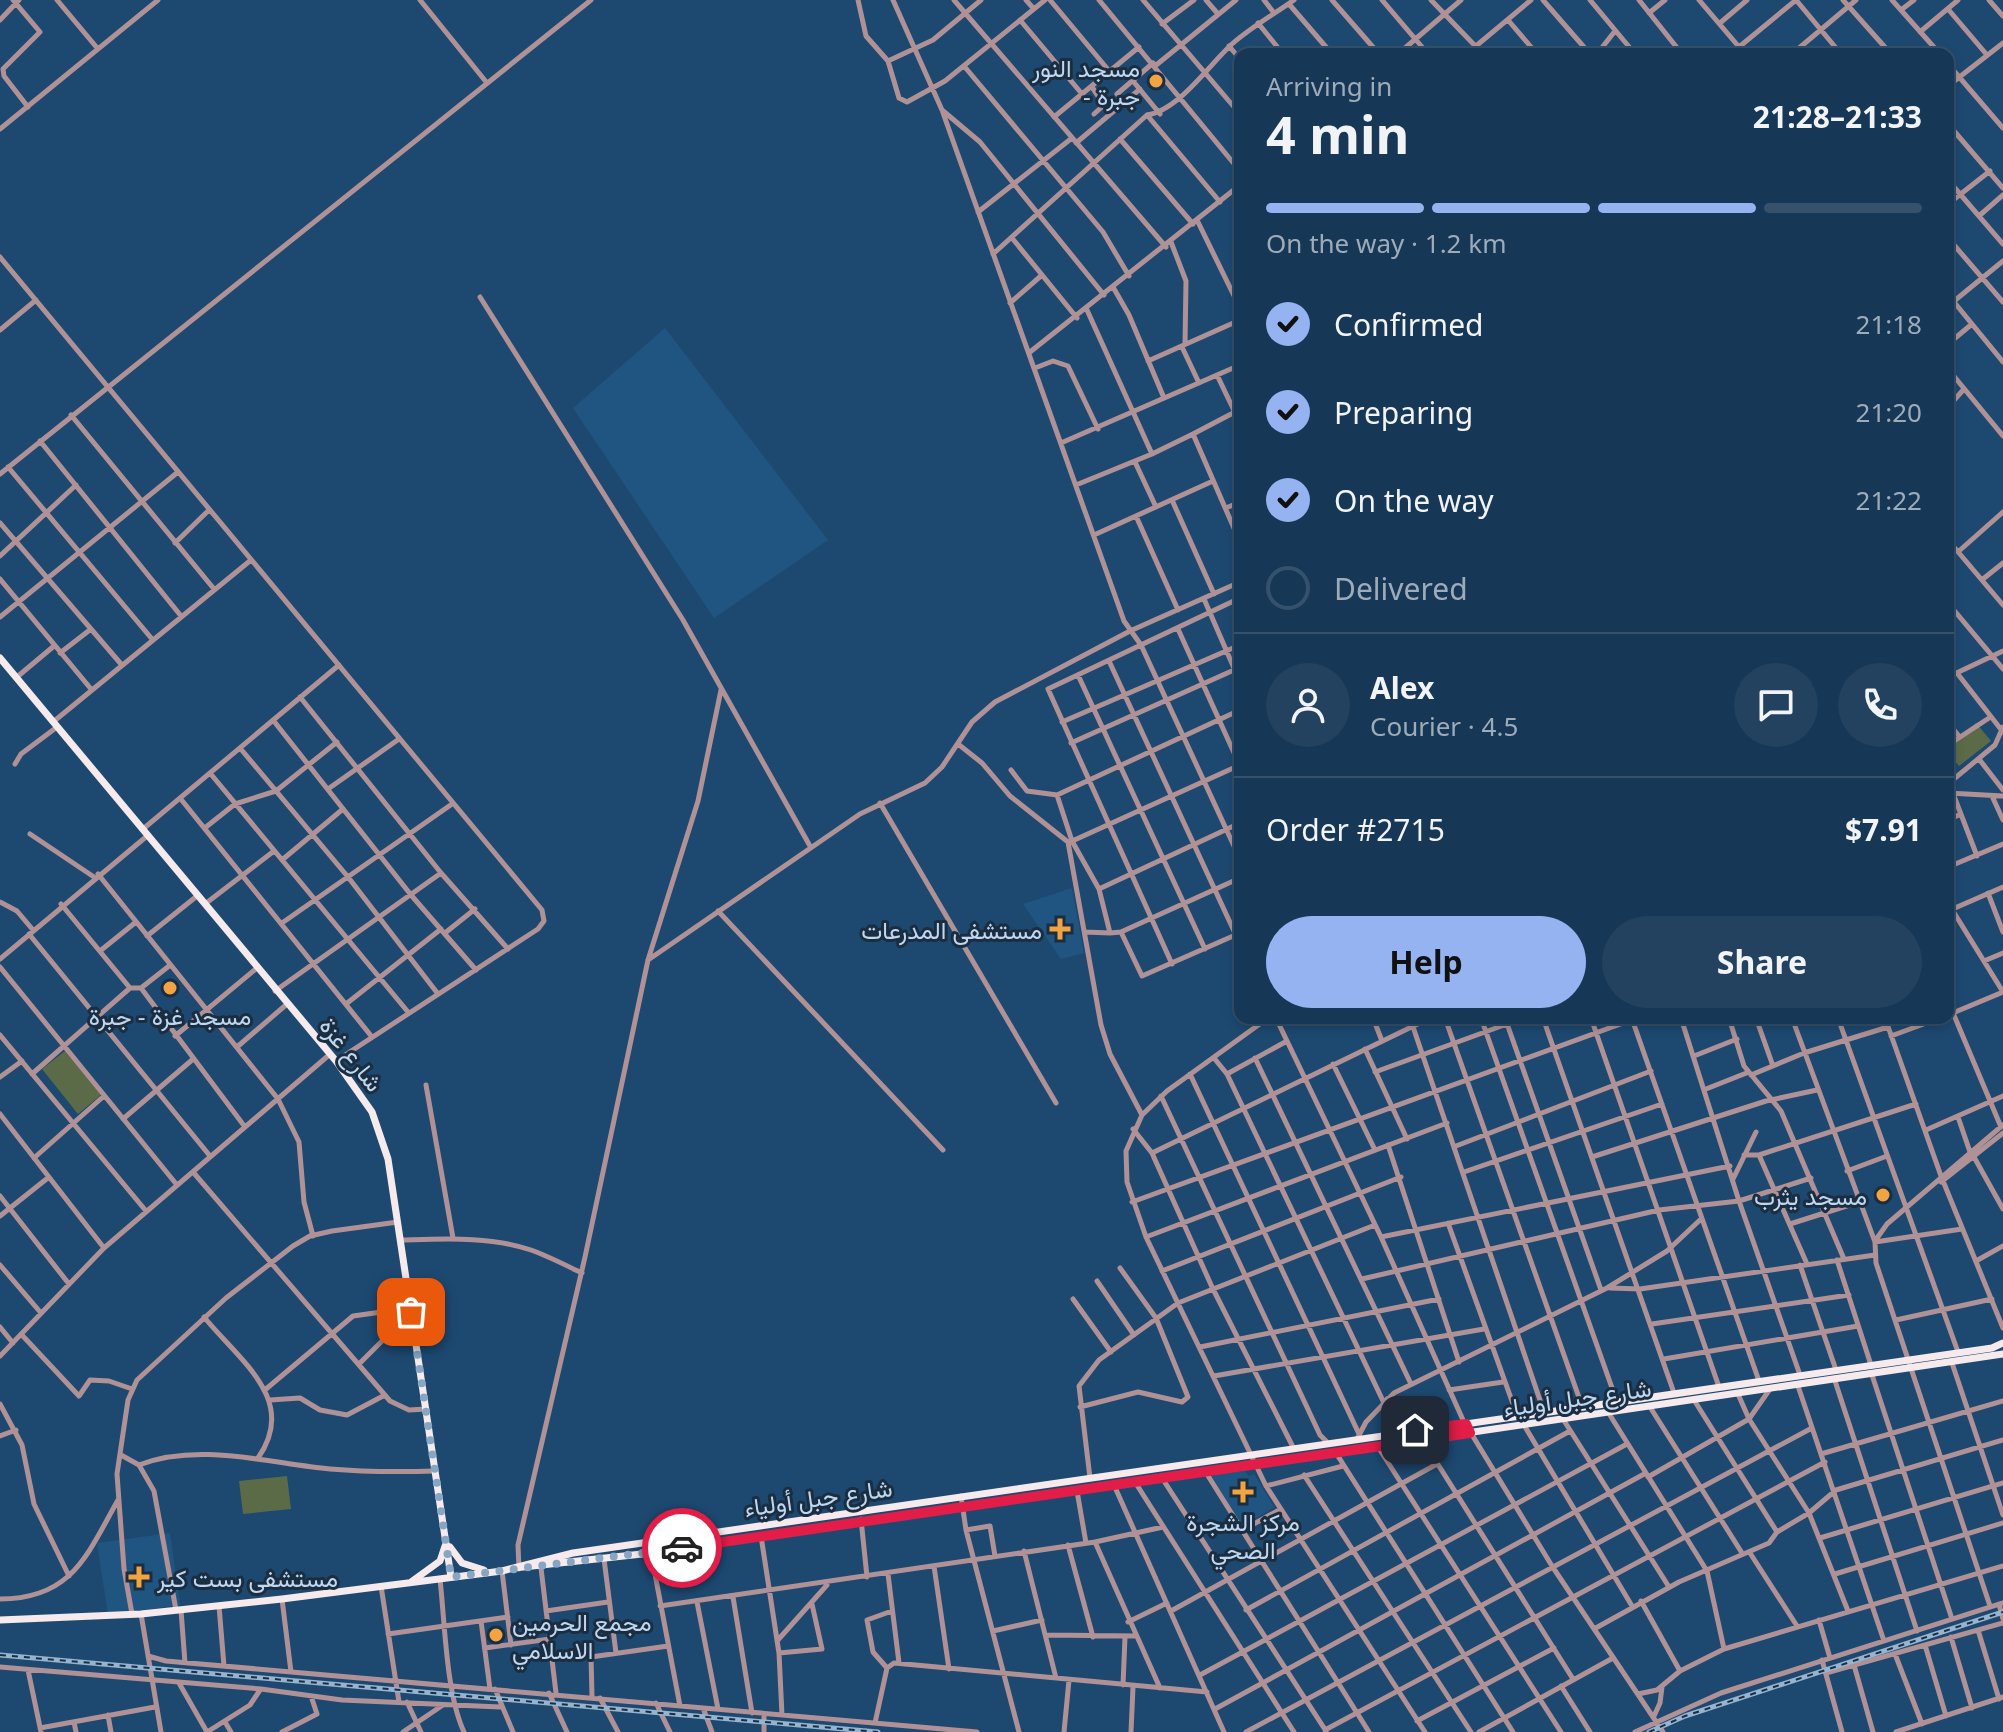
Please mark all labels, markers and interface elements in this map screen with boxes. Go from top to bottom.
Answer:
place label: مسجد النور - جبرة [1031,51,1140,112]
text: Arriving in [1266,68,1392,104]
marker: مسجد النور - جبرة [1147,72,1165,90]
text: 21:28–21:33 [1753,96,1922,137]
text: 4 min [1266,98,1409,169]
text: On the way · 1.2 km [1266,225,1506,261]
icon: check [1266,302,1310,346]
text: Confirmed [1334,304,1484,345]
text: 21:18 [1856,306,1922,342]
icon: check [1266,390,1310,434]
text: Preparing [1334,392,1473,433]
text: 21:20 [1856,394,1922,430]
icon: check [1266,478,1310,522]
text: On the way [1334,480,1494,521]
text: 21:22 [1856,482,1922,518]
text: Delivered [1334,568,1468,609]
button: person [1266,663,1350,747]
button: chat [1734,663,1818,747]
button: phone [1838,663,1922,747]
text: Alex [1370,667,1434,708]
text: Courier · 4.5 [1370,708,1518,744]
text: Order #2715 [1266,809,1445,850]
text: $7.91 [1845,809,1922,850]
place label: مستشفى المدرعات [861,913,1042,946]
button: Help [1266,916,1586,1008]
button: Share [1602,916,1922,1008]
marker: مستشفى المدرعات [1049,918,1071,940]
marker: مسجد غزة - جبرة [161,979,179,997]
place label: مسجد غزة - جبرة [89,999,251,1032]
street label: شارع غزة [312,1010,391,1099]
place label: مسجد يثرب [1754,1179,1867,1212]
marker: مسجد يثرب [1874,1186,1892,1204]
pin [377,1278,445,1346]
icon: bag [389,1290,433,1334]
street label: شارع جبل أولياء [1501,1370,1653,1425]
pin [1381,1396,1449,1464]
icon: home [1393,1408,1437,1452]
street label: شارع جبل أولياء [742,1470,894,1525]
marker: مركز الشجرة الصحي [1232,1481,1254,1503]
place label: مركز الشجرة الصحي [1186,1505,1300,1570]
courier [642,1508,722,1588]
icon: car [660,1526,704,1570]
place label: مستشفى بست كير [156,1561,338,1594]
marker: مستشفى بست كير [128,1566,150,1588]
place label: مجمع الحرمين الاسلامي [512,1605,651,1670]
marker: مجمع الحرمين الاسلامي [487,1626,505,1644]

